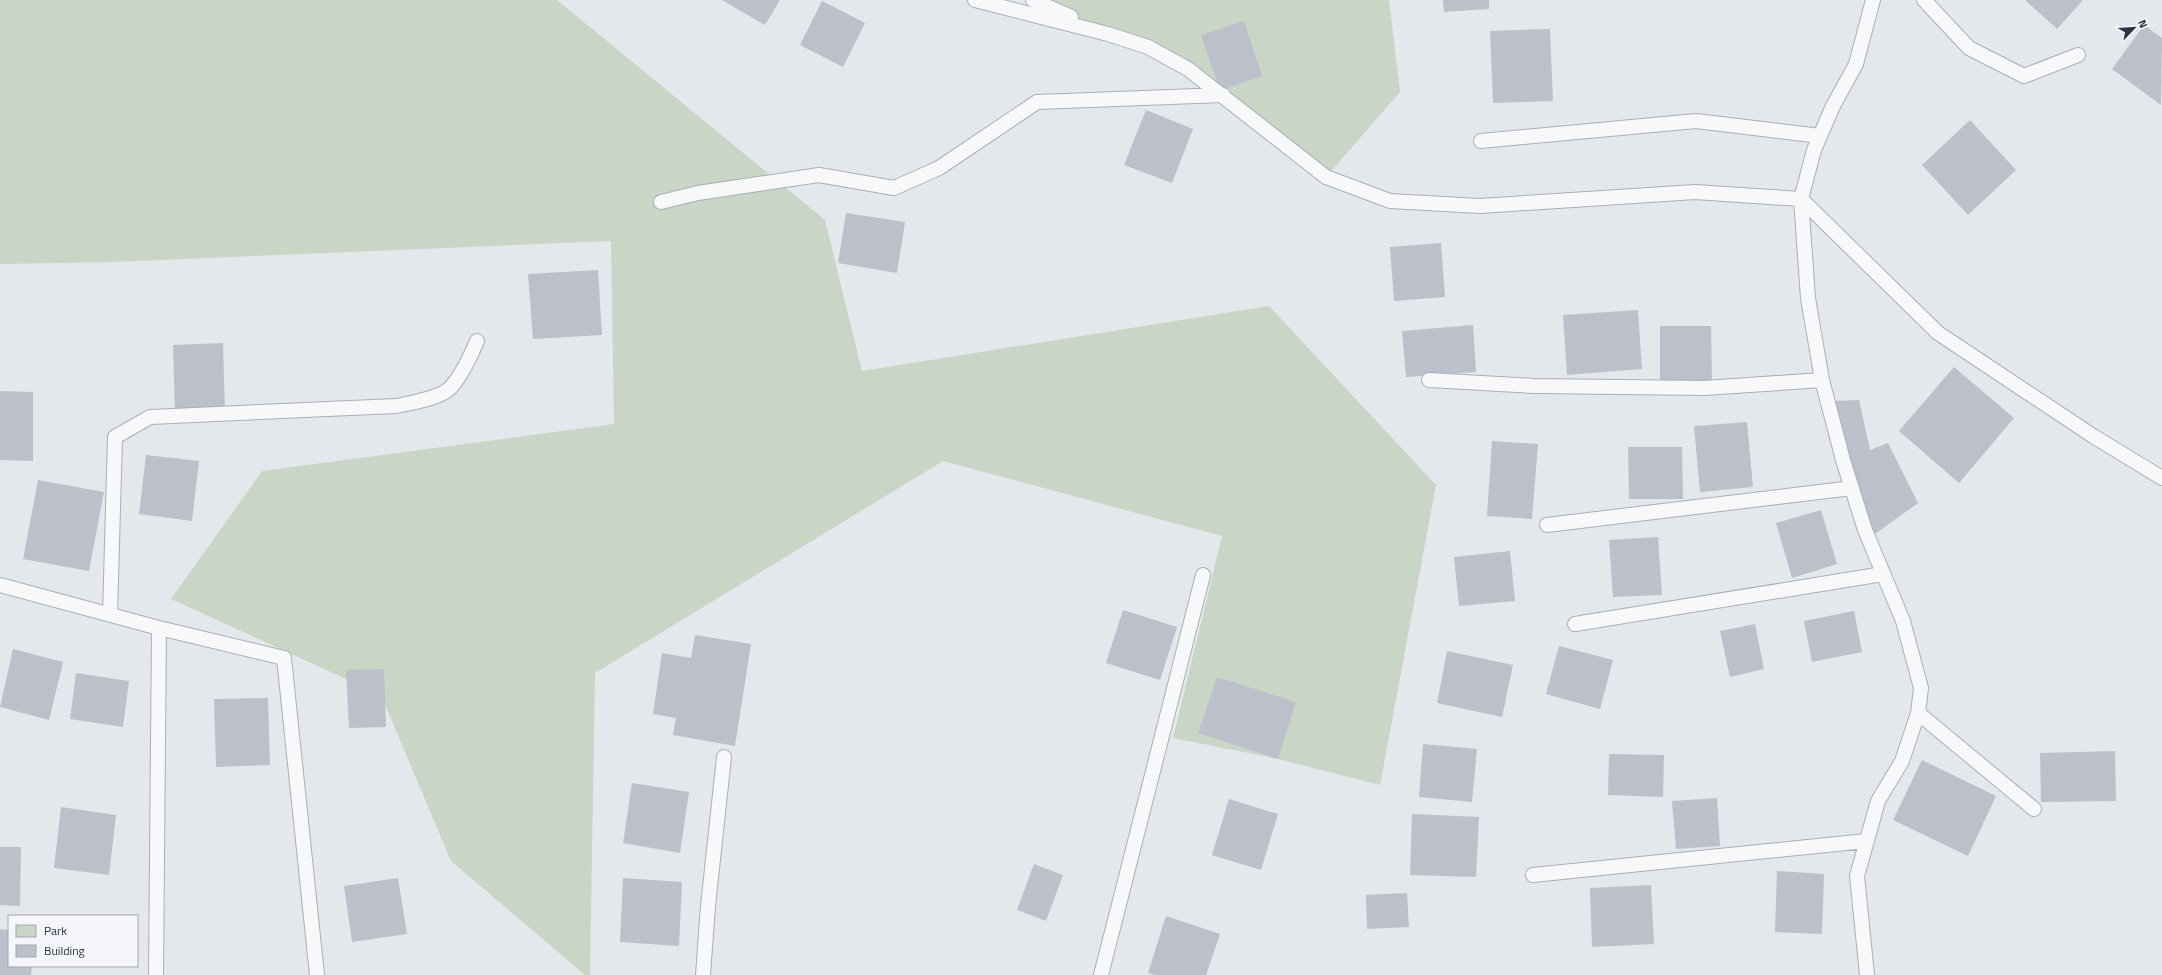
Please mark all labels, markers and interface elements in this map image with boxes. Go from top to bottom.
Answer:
north arrow [2114,8,2154,48]
text: N [2134,17,2152,31]
legend [8,915,138,967]
text: Park [44,921,67,940]
text: Building [44,941,85,960]

